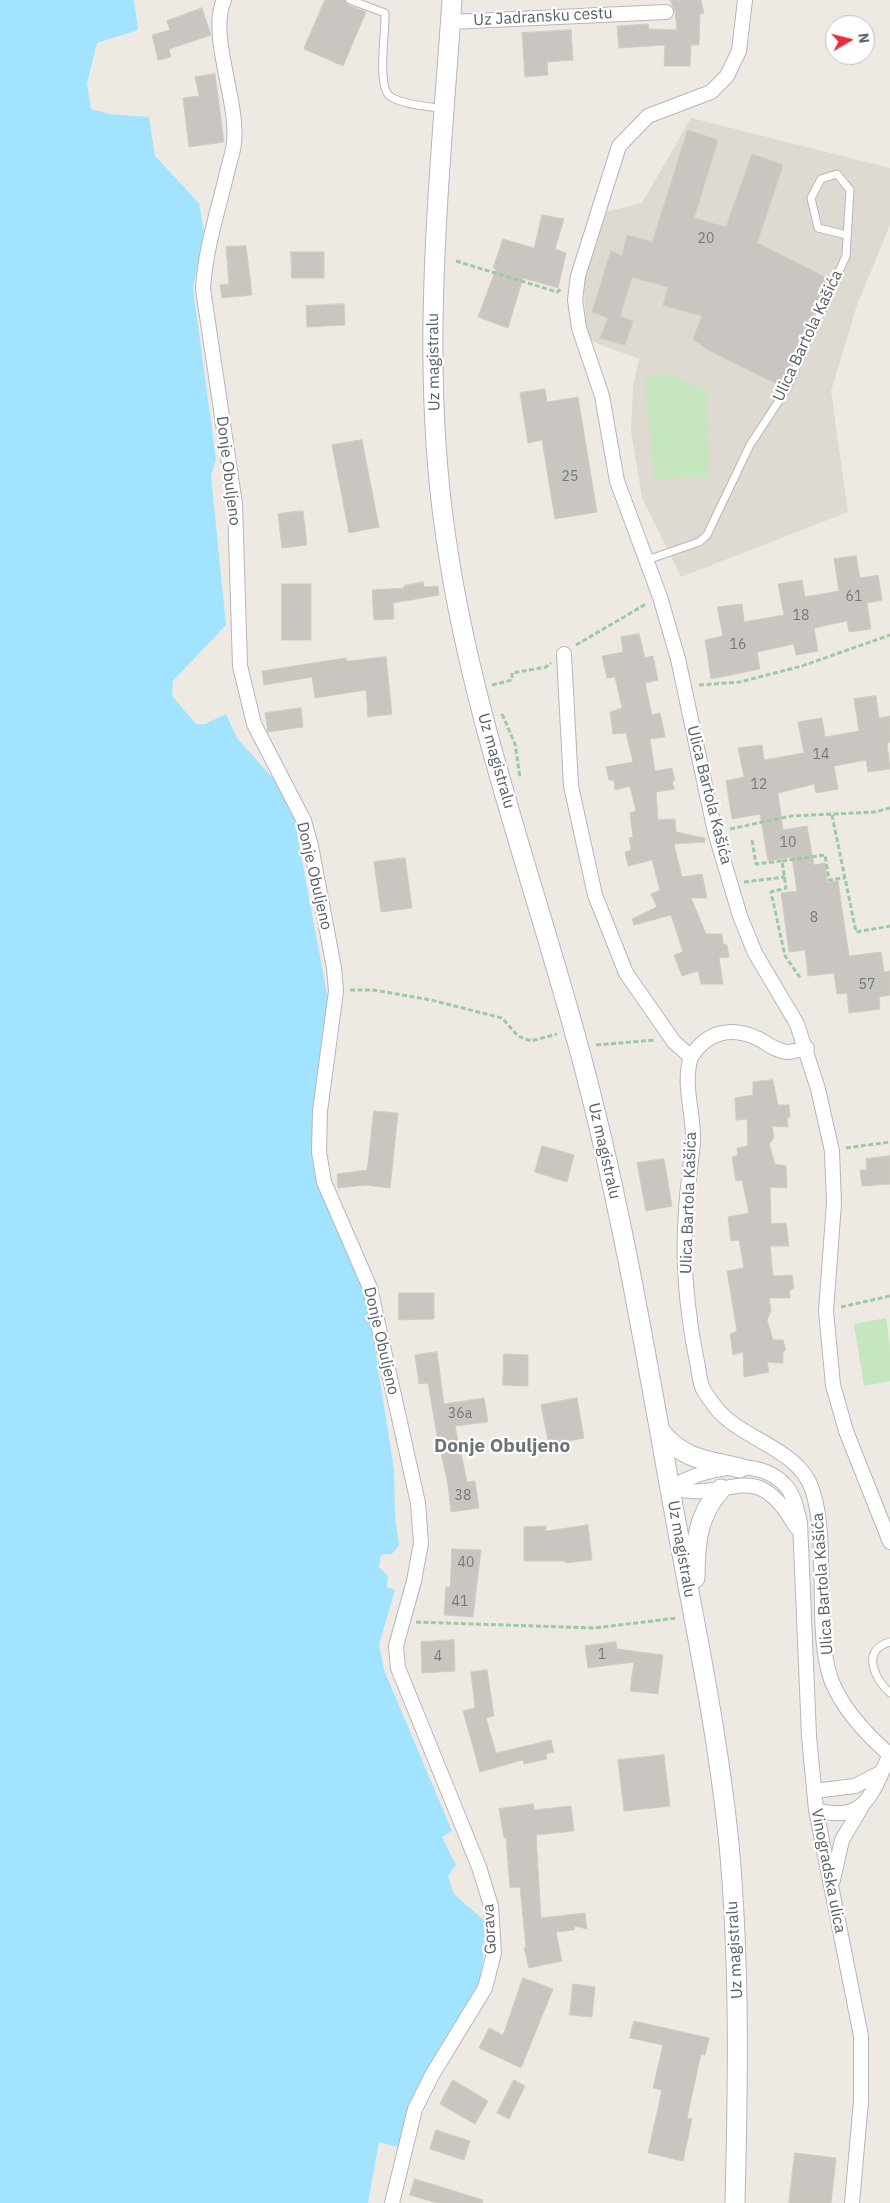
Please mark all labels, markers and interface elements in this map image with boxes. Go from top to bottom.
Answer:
street label: Uz Jadransku cestu [473,4,613,30]
north arrow [825,15,875,65]
text: N [854,32,873,44]
house number: 20 [698,231,714,247]
street label: Ulica Bartola Kašića [769,267,847,405]
street label: Uz magistralu [424,313,444,411]
street label: Donje Obuljeno [212,415,244,527]
house number: 25 [562,469,578,485]
house number: 61 [846,589,862,605]
house number: 18 [793,608,809,624]
house number: 16 [730,637,746,653]
street label: Uz magistralu [473,711,519,811]
street label: Ulica Bartola Kašića [682,724,736,866]
house number: 14 [813,747,829,763]
house number: 12 [751,777,767,793]
street label: Donje Obuljeno [292,820,336,932]
house number: 10 [780,835,796,851]
house number: 8 [810,910,818,926]
house number: 57 [859,977,875,993]
street label: Uz magistralu [584,1101,624,1201]
street label: Ulica Bartola Kašića [677,1131,701,1275]
street label: Donje Obuljeno [359,1285,403,1397]
house number: 36a [448,1406,472,1422]
district label: Donje Obuljeno [434,1436,570,1458]
house number: 38 [455,1488,471,1504]
street label: Uz magistralu [663,1499,699,1599]
street label: Ulica Bartola Kašića [808,1512,838,1656]
house number: 40 [458,1555,474,1571]
house number: 41 [452,1594,468,1610]
house number: 1 [598,1647,606,1663]
house number: 4 [434,1649,442,1665]
street label: Vinogradska ulica [807,1807,849,1935]
street label: Uz magistralu [723,1901,747,1999]
street label: Gorava [479,1903,501,1955]

